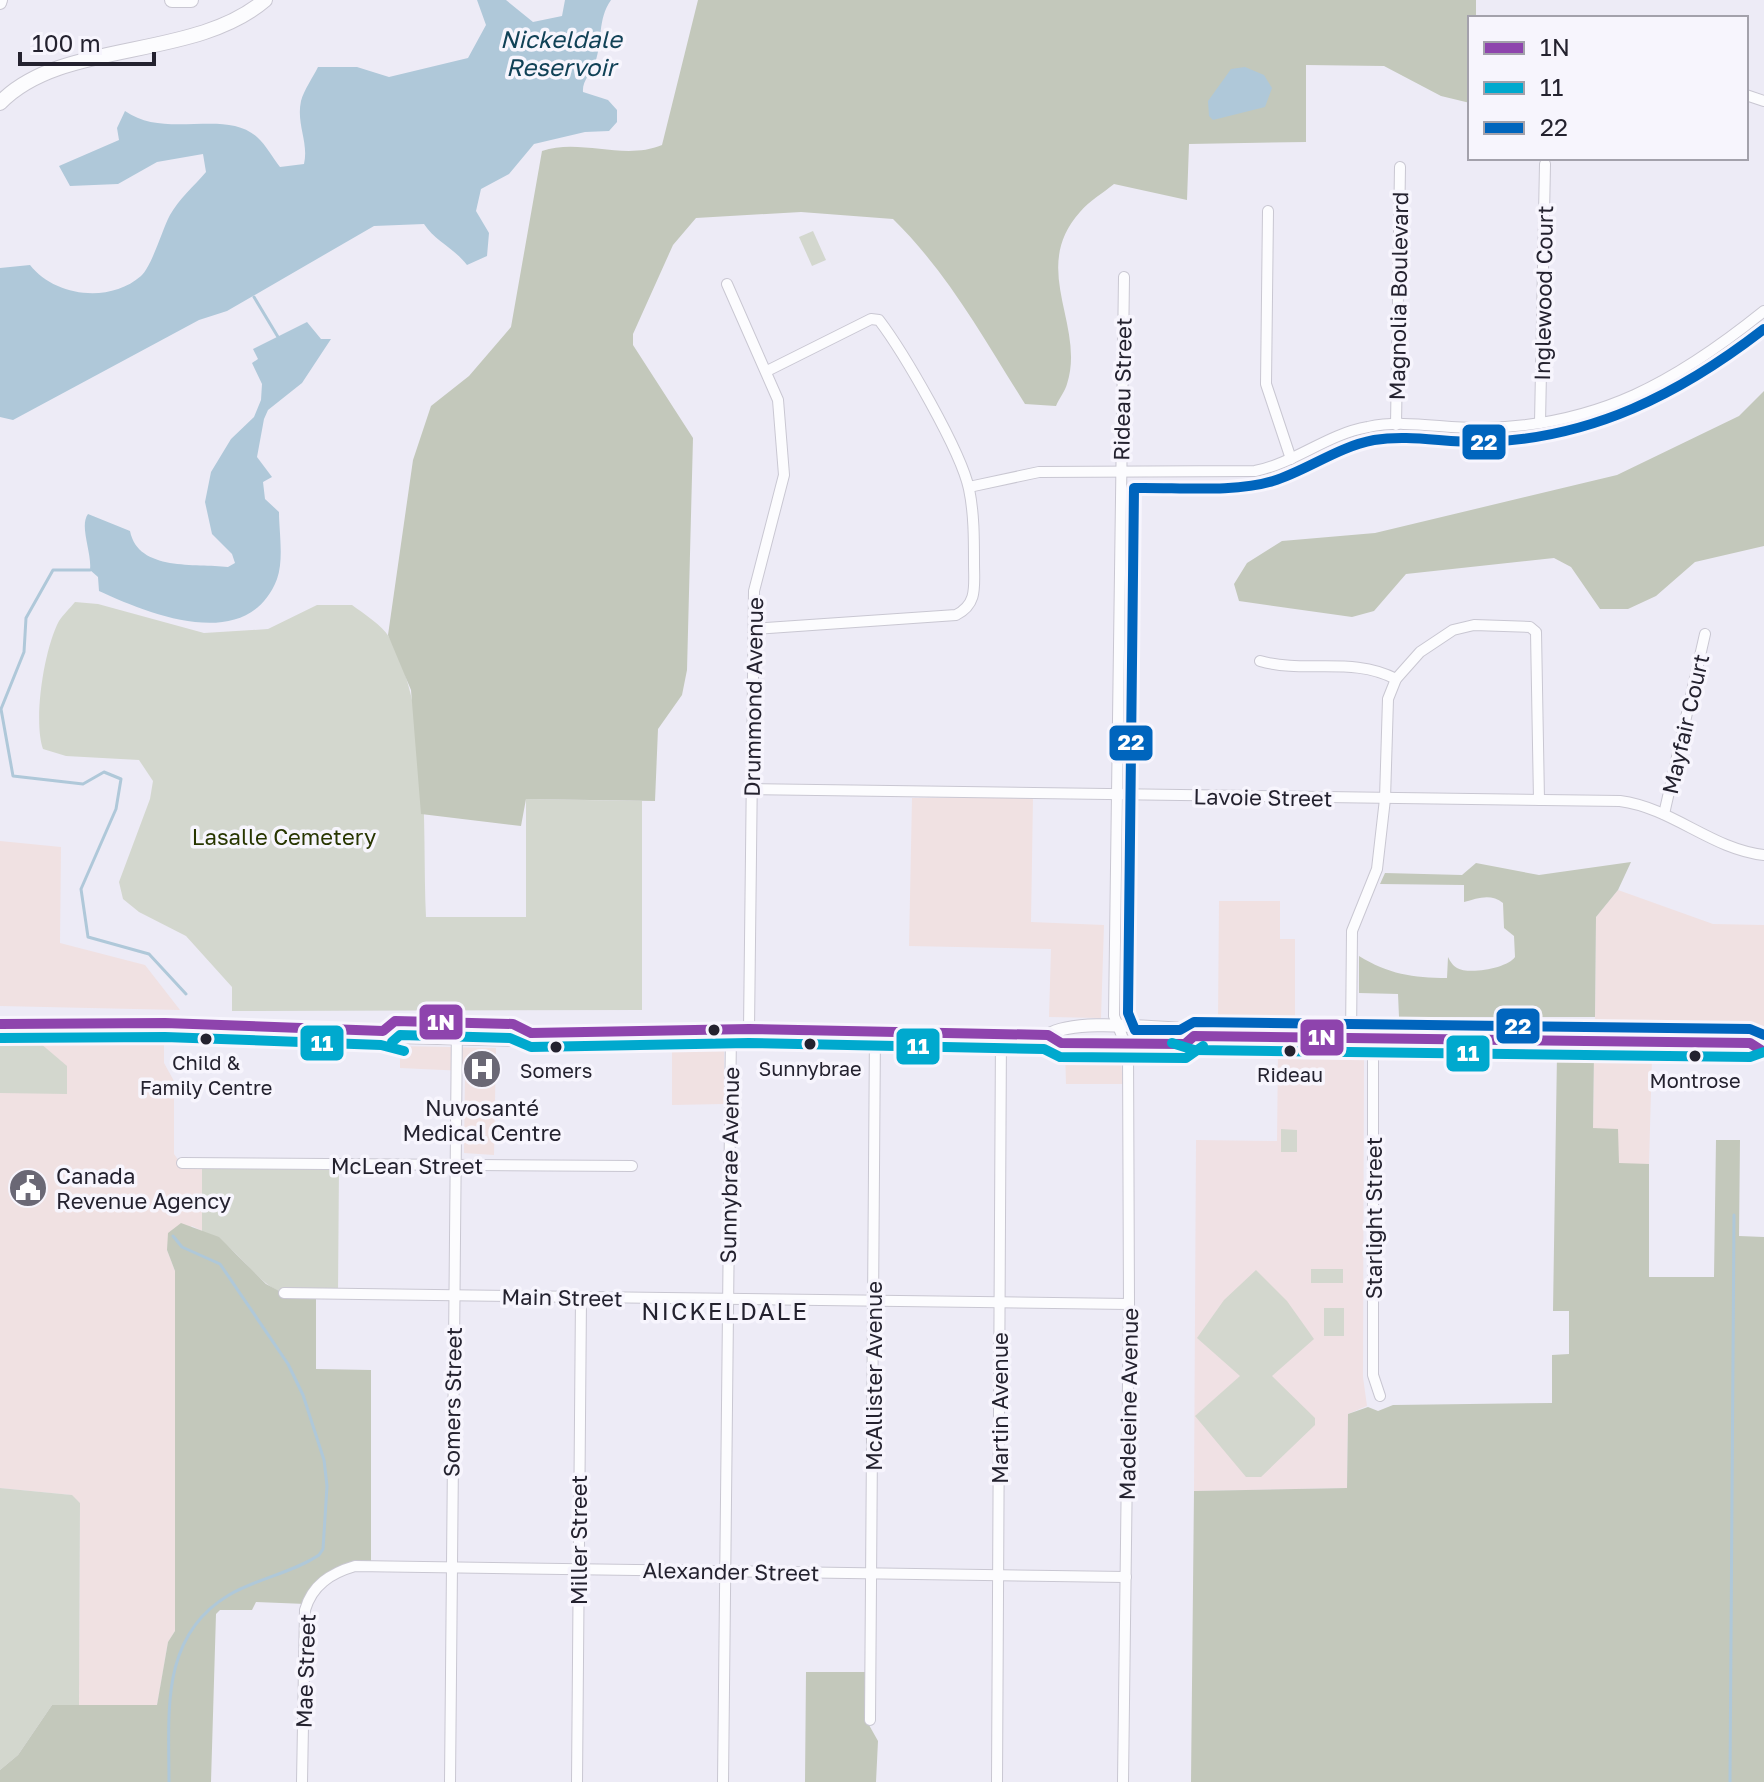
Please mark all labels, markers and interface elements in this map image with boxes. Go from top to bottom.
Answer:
scale bar [20,16,154,66]
legend [1468,16,1748,160]
water label: Nickeldale Reservoir [500,24,624,81]
text: 100 m [32,28,101,57]
text: 1N [1540,32,1570,61]
text: 11 [1540,72,1563,101]
text: 22 [1540,112,1568,141]
street label: Magnolia Boulevard [1383,191,1413,401]
street label: Inglewood Court [1528,205,1558,381]
street label: Rideau Street [1107,317,1137,461]
line badge: 22 [1461,423,1507,461]
text: 22 [1471,428,1497,455]
street label: Drummond Avenue [738,597,768,797]
street label: Mayfair Court [1656,651,1714,797]
line badge: 22 [1108,724,1154,762]
text: 22 [1118,728,1144,755]
street label: Lavoie Street [1193,782,1333,812]
park label: Lasalle Cemetery [192,823,376,850]
line badge: 1N [418,1003,464,1041]
line badge: 22 [1495,1007,1541,1045]
text: 1N [427,1008,455,1035]
text: 22 [1505,1012,1531,1039]
line badge: 1N [1299,1018,1345,1057]
unlabelled marker [706,1022,722,1038]
text: 1N [1308,1023,1336,1050]
line badge: 11 [299,1024,345,1062]
line badge: 11 [895,1027,941,1066]
text: 11 [311,1029,333,1056]
marker: Child & Family Centre [198,1031,214,1047]
text: 11 [907,1032,929,1059]
line badge: 11 [1445,1034,1491,1073]
marker: Sunnybrae [802,1036,818,1052]
marker: Somers [548,1039,564,1055]
text: 11 [1457,1039,1479,1066]
marker: Rideau [1282,1043,1298,1059]
hospital icon: Nuvosanté Medical Centre [461,1048,503,1090]
marker: Montrose [1687,1048,1703,1064]
place label: Child & Family Centre [140,1050,272,1099]
place label: Sunnybrae [758,1056,862,1080]
place label: Somers [520,1058,592,1082]
place label: Rideau [1257,1062,1323,1086]
street label: Sunnybrae Avenue [714,1066,744,1264]
place label: Montrose [1649,1068,1741,1092]
place label: Nuvosanté Medical Centre [402,1094,562,1146]
street label: Starlight Street [1360,1137,1387,1299]
street label: McLean Street [331,1152,483,1179]
place label: Canada Revenue Agency [56,1162,231,1214]
public building icon: Canada Revenue Agency [7,1167,49,1209]
street label: McAllister Avenue [860,1281,887,1471]
street label: Main Street [501,1282,623,1312]
district label: NICKELDALE [641,1296,809,1325]
street label: Madeleine Avenue [1113,1307,1143,1501]
street label: Somers Street [437,1327,467,1477]
street label: Martin Avenue [986,1332,1013,1484]
street label: Miller Street [565,1475,592,1605]
street label: Alexander Street [642,1556,820,1586]
street label: Mae Street [290,1613,320,1729]

